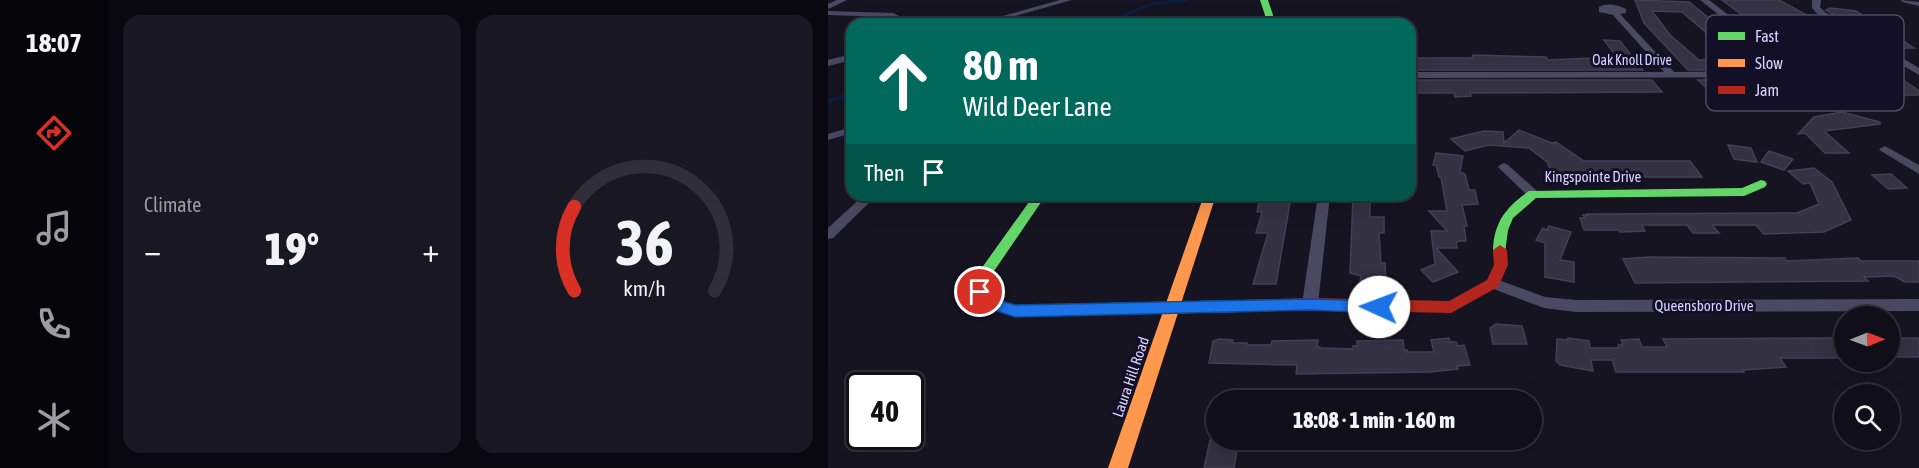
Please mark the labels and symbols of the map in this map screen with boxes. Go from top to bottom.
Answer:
legend [1706,15,1904,111]
text: Fast [1755,27,1779,45]
street label: Oak Knoll Drive [1592,52,1672,68]
text: Slow [1755,54,1783,72]
text: Jam [1755,81,1779,99]
street label: Kingspointe Drive [1545,168,1642,185]
pin [954,266,1005,317]
position arrow [1347,275,1411,339]
street label: Queensboro Drive [1655,297,1754,314]
north arrow [1834,306,1900,372]
street label: Laura Hill Road [1109,334,1152,419]
speed limit sign: 40 [846,372,924,450]

